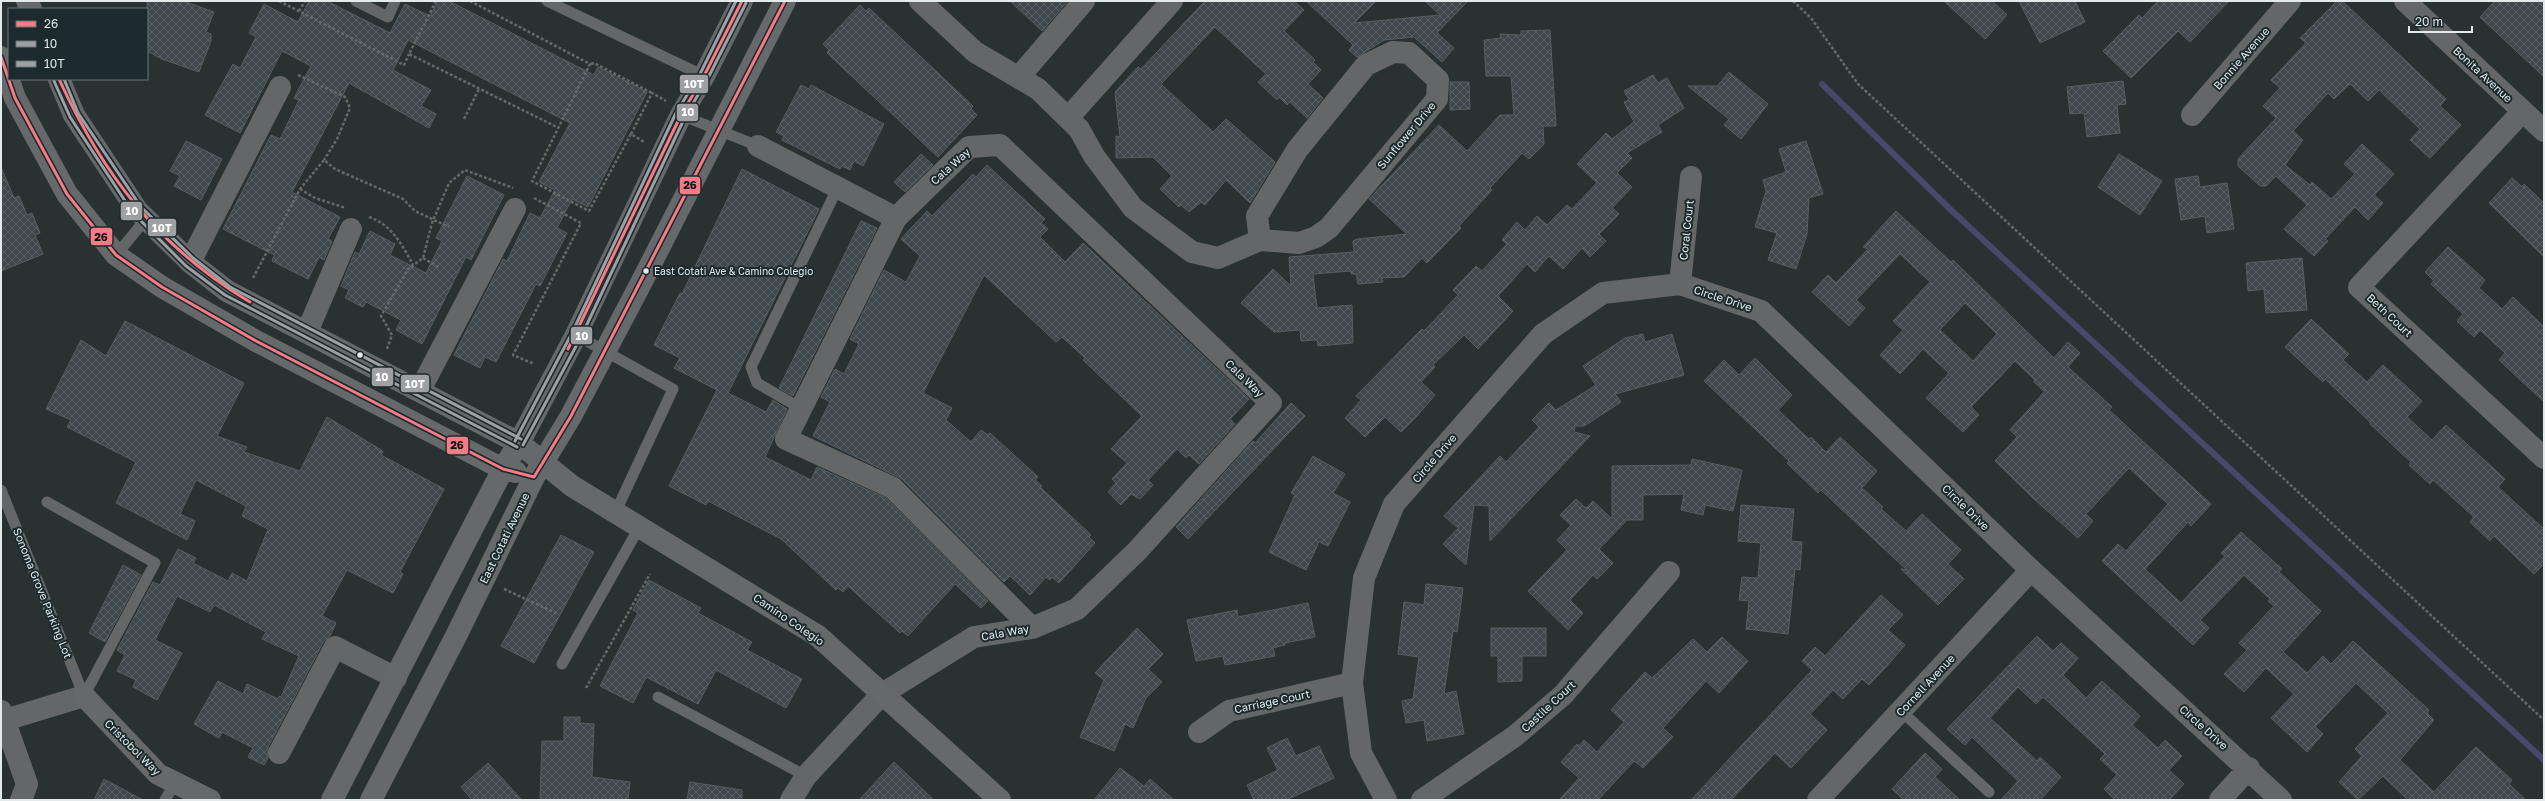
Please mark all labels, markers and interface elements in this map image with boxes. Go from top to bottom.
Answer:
legend [8,8,148,80]
scale bar [2409,8,2472,34]
text: 20 m [2415,14,2443,29]
text: 26 [44,16,58,31]
street label: Bonnie Avenue [2210,24,2272,92]
text: 10 [44,36,57,51]
street label: Bonita Avenue [2451,43,2515,105]
text: 10T [44,56,65,71]
line badge: 10T [679,74,709,94]
text: 10T [684,77,704,90]
street label: Sunflower Drive [1374,99,1438,171]
line badge: 10 [676,103,699,122]
text: 10 [682,105,694,118]
street label: Cala Way [928,145,972,187]
line badge: 26 [679,176,701,195]
text: 26 [683,178,697,191]
street label: Coral Court [1676,199,1696,261]
line badge: 10 [120,201,143,221]
text: 10 [126,204,138,217]
line badge: 10T [147,218,177,237]
text: 10T [152,221,172,234]
line badge: 26 [90,227,113,246]
text: 26 [94,230,108,243]
place label: East Cotati Ave & Camino Colegio [654,265,813,277]
marker: East Cotati Ave & Camino Colegio [641,266,651,276]
street label: Circle Drive [1692,282,1754,314]
street label: Beth Court [2365,291,2415,339]
line badge: 10 [570,326,593,345]
text: 10 [576,329,588,342]
unlabelled marker [355,350,365,360]
street label: Cala Way [1223,356,1267,400]
line badge: 10 [371,367,394,387]
text: 10 [376,370,388,383]
line badge: 10T [400,374,430,393]
text: 10T [405,377,425,390]
street label: Circle Drive [1409,431,1459,485]
line badge: 26 [446,436,469,455]
text: 26 [450,438,464,451]
street label: Circle Drive [1940,481,1992,533]
street label: East Cotati Avenue [476,491,532,585]
street label: Sonoma Grove Parking Lot [11,526,75,660]
street label: Camino Colegio [751,590,827,648]
street label: Cala Way [980,621,1030,643]
street label: Cornell Avenue [1893,651,1957,719]
street label: Castile Court [1518,678,1578,734]
street label: Carriage Court [1233,687,1311,715]
street label: Circle Drive [2177,702,2231,752]
street label: Cristobol Way [102,716,164,778]

